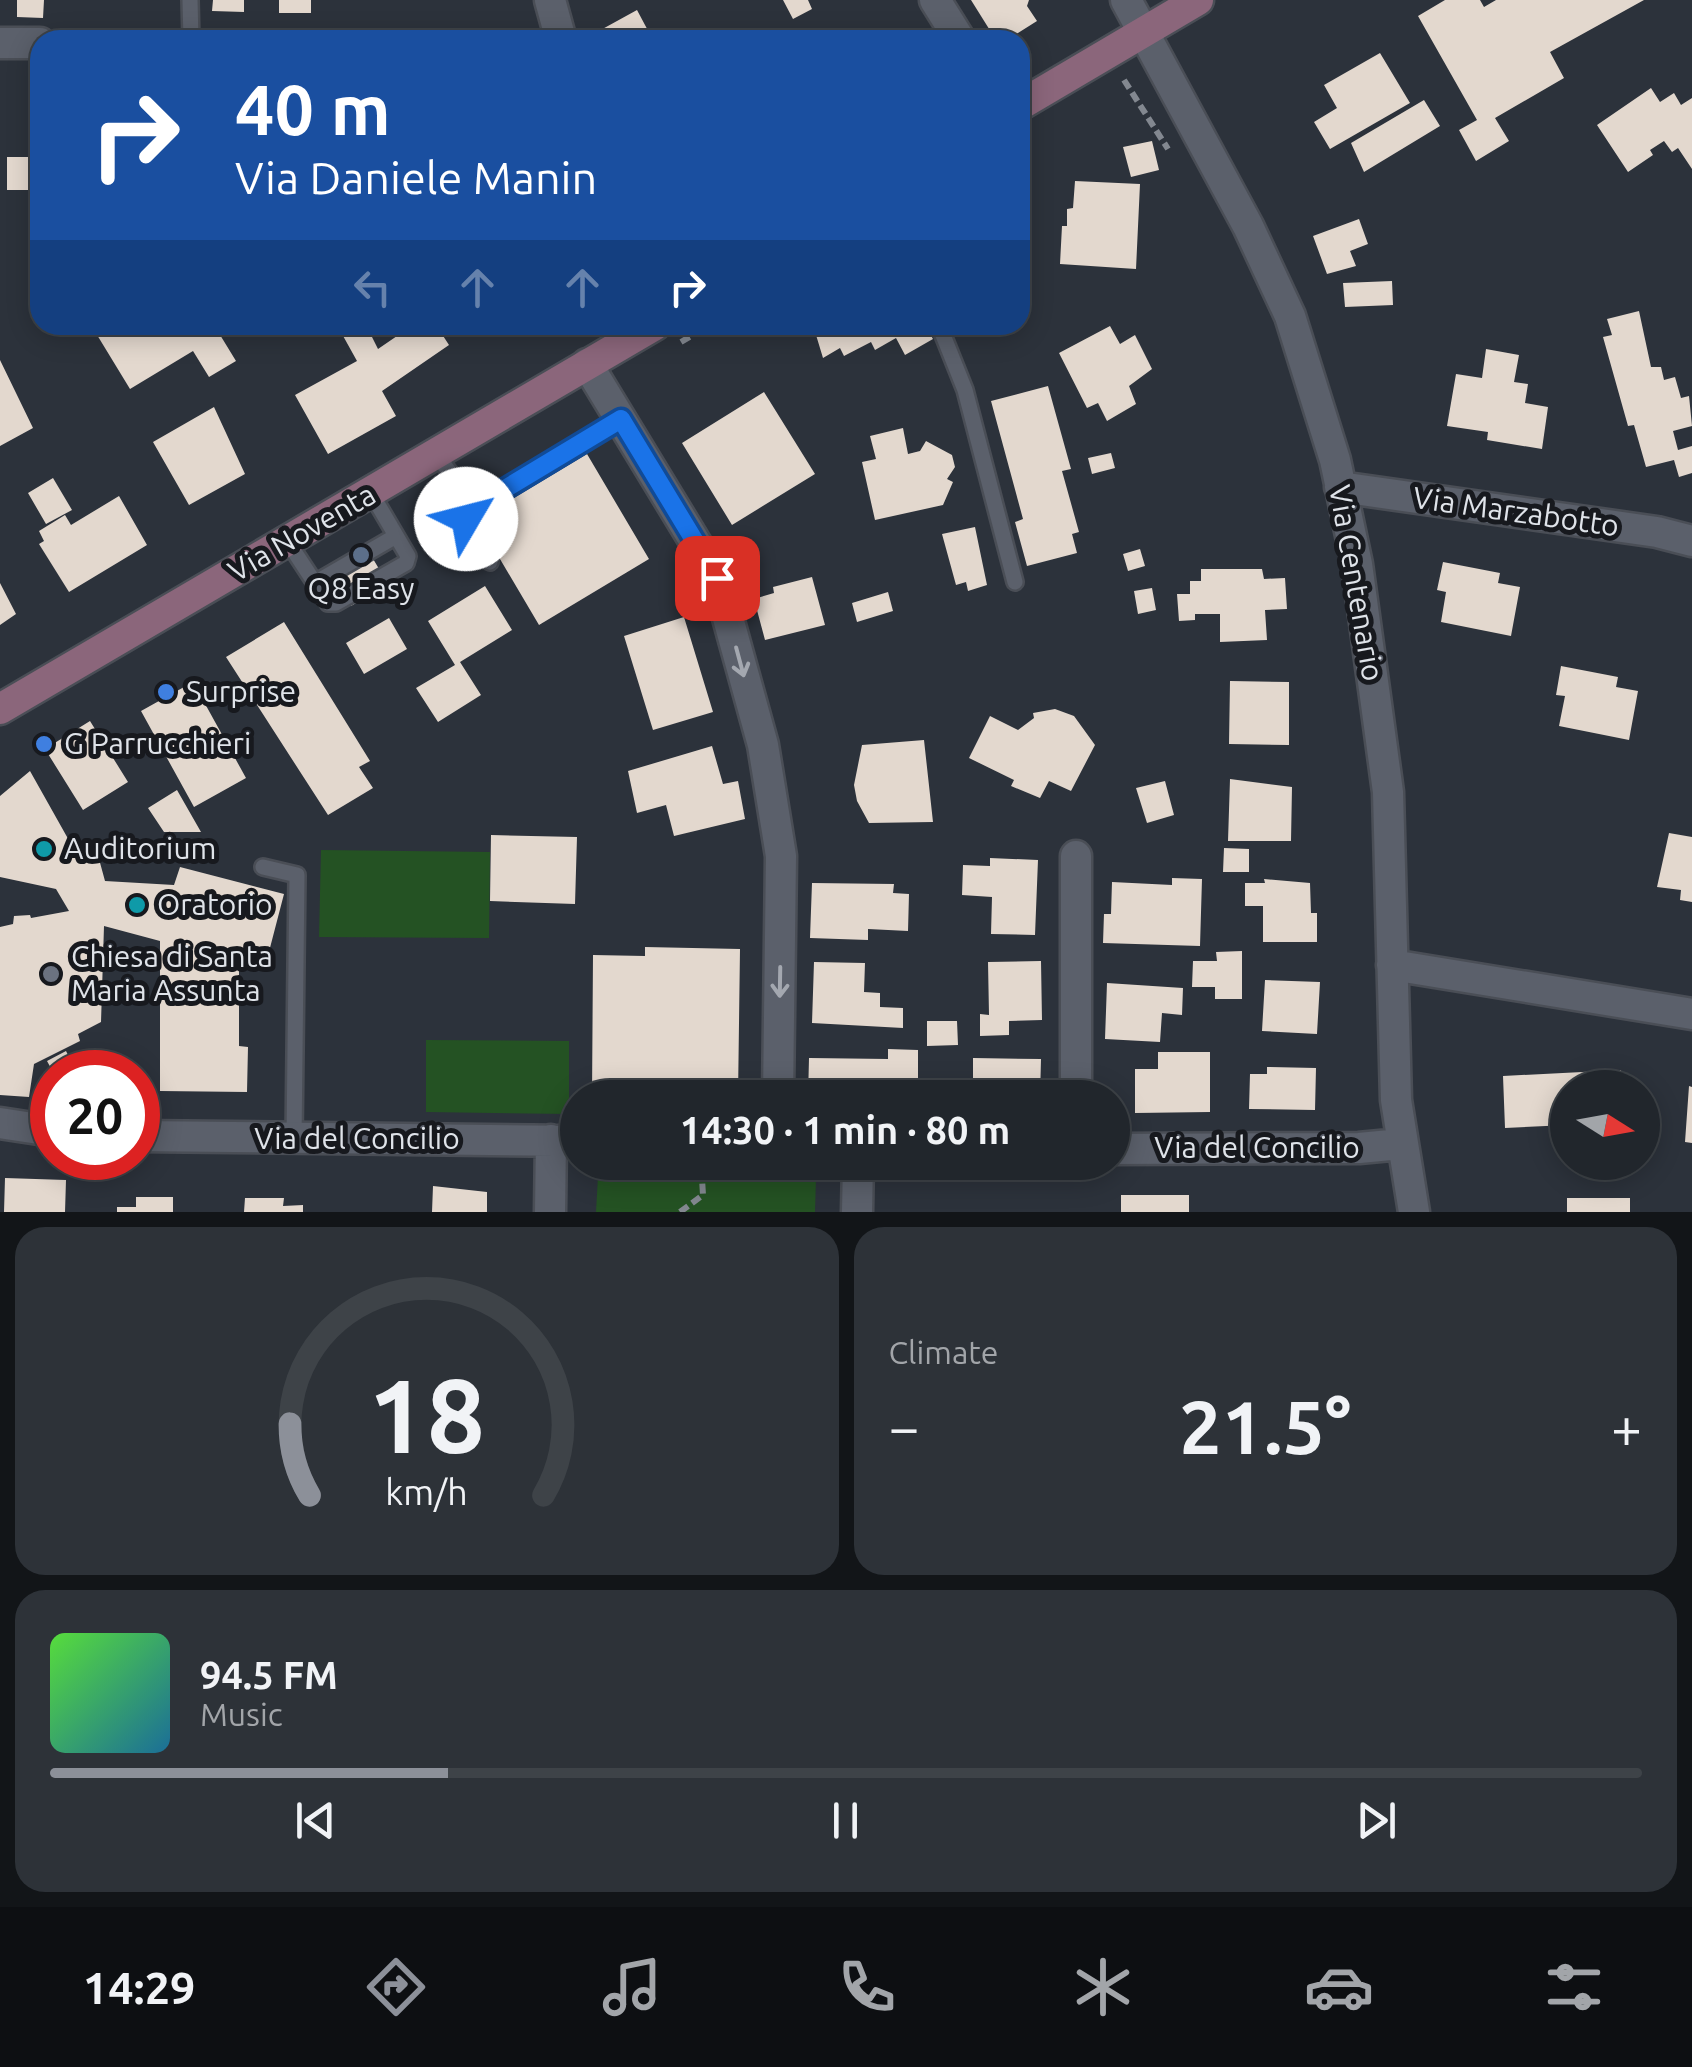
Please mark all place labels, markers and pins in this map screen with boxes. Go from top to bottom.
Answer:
pin [675,536,760,621]
marker: Q8 Easy [350,544,372,566]
place label: Q8 Easy [308,571,414,605]
place label: Surprise [186,674,296,708]
marker: Surprise [155,681,177,703]
place label: G Parrucchieri [64,726,251,760]
marker: G Parrucchieri [33,733,55,755]
place label: Auditorium [64,831,216,865]
marker: Auditorium [33,838,55,860]
place label: Oratorio [157,887,273,921]
marker: Oratorio [126,894,148,916]
place label: Chiesa di Santa Maria Assunta [71,939,273,1007]
marker: Chiesa di Santa Maria Assunta [40,963,62,985]

